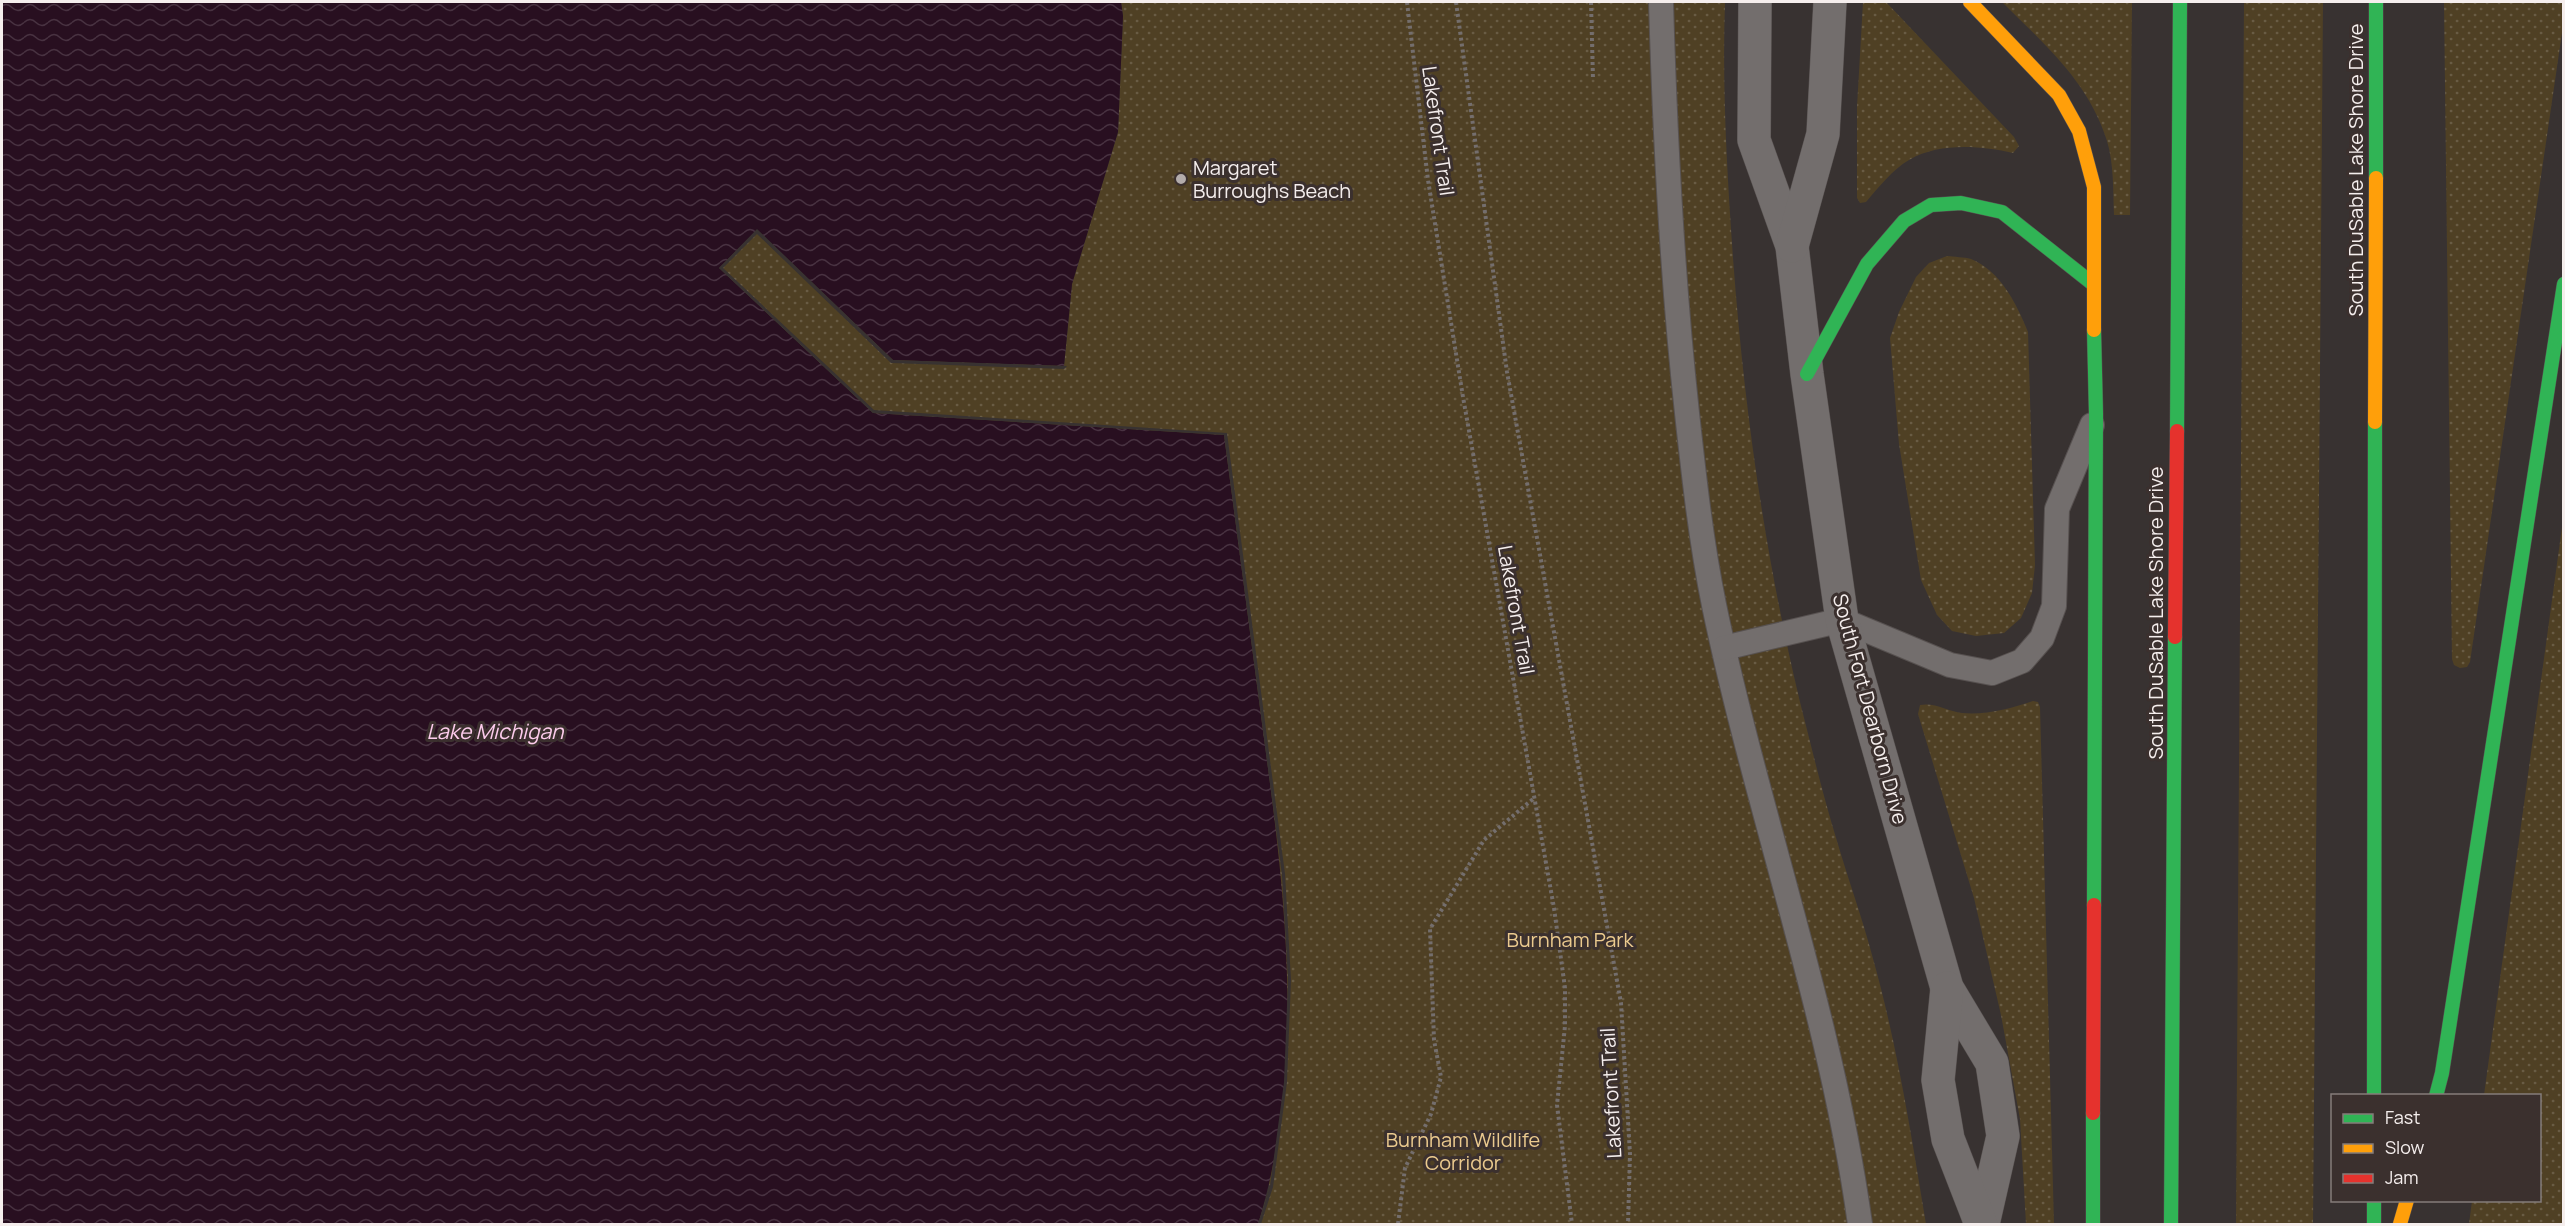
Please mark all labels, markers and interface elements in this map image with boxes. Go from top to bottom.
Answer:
street label: South DuSable Lake Shore Drive [2342,23,2369,317]
street label: Lakefront Trail [1416,64,1461,198]
place label: Margaret Burroughs Beach [1193,154,1351,204]
marker: Margaret Burroughs Beach [1174,172,1188,186]
street label: South DuSable Lake Shore Drive [2142,466,2169,760]
street label: Lakefront Trail [1492,543,1541,677]
street label: South Fort Dearborn Drive [1827,591,1914,827]
water label: Lake Michigan [426,717,565,745]
park label: Burnham Park [1506,926,1635,953]
street label: Lakefront Trail [1594,1027,1627,1159]
legend [2331,1094,2541,1202]
text: Fast [2385,1105,2420,1129]
park label: Burnham Wildlife Corridor [1386,1126,1540,1176]
text: Slow [2385,1135,2425,1159]
text: Jam [2385,1165,2419,1189]

